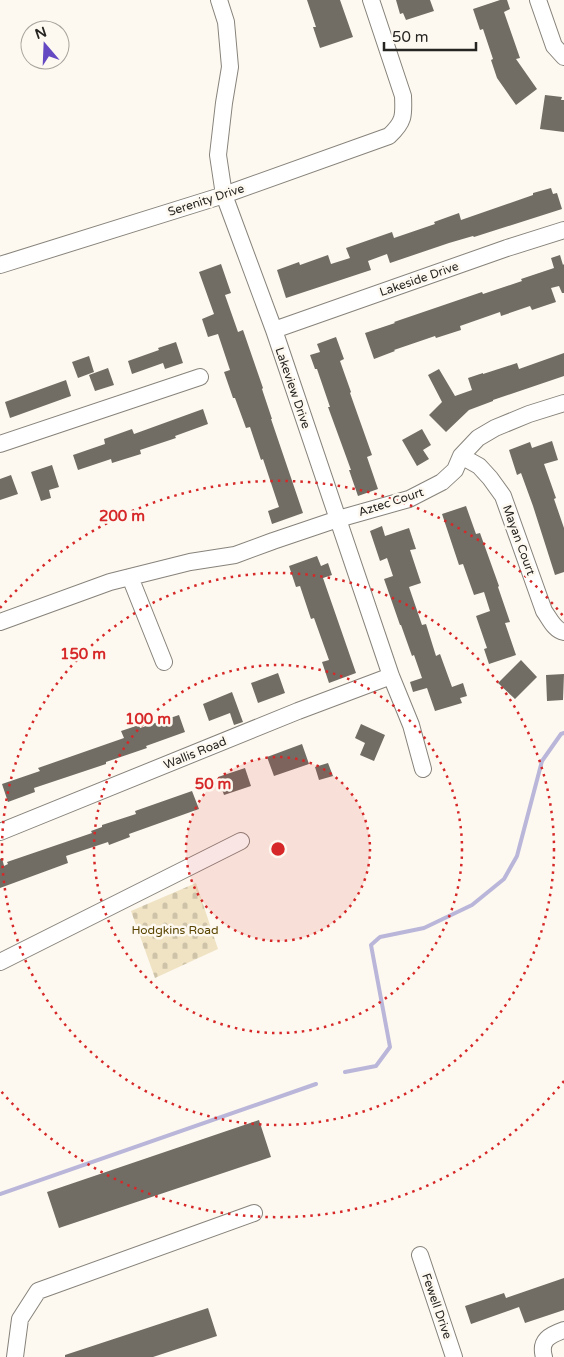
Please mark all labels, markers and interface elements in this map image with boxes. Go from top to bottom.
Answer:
north arrow [20,20,70,70]
scale bar [384,20,476,52]
text: N [33,23,49,43]
text: 50 m [392,28,429,46]
street label: Serenity Drive [166,181,246,219]
street label: Lakeside Drive [378,259,461,299]
street label: Lakeview Drive [273,345,314,431]
street label: Aztec Court [357,485,426,519]
street label: Mayan Court [500,503,538,577]
text: 200 m [99,507,145,525]
text: 150 m [60,645,106,663]
text: 100 m [125,710,171,728]
street label: Wallis Road [162,734,228,772]
text: 50 m [195,775,231,793]
centre of rings [269,840,287,858]
park label: Hodgkins Road [131,923,219,937]
street label: Fewell Drive [419,1271,455,1341]

